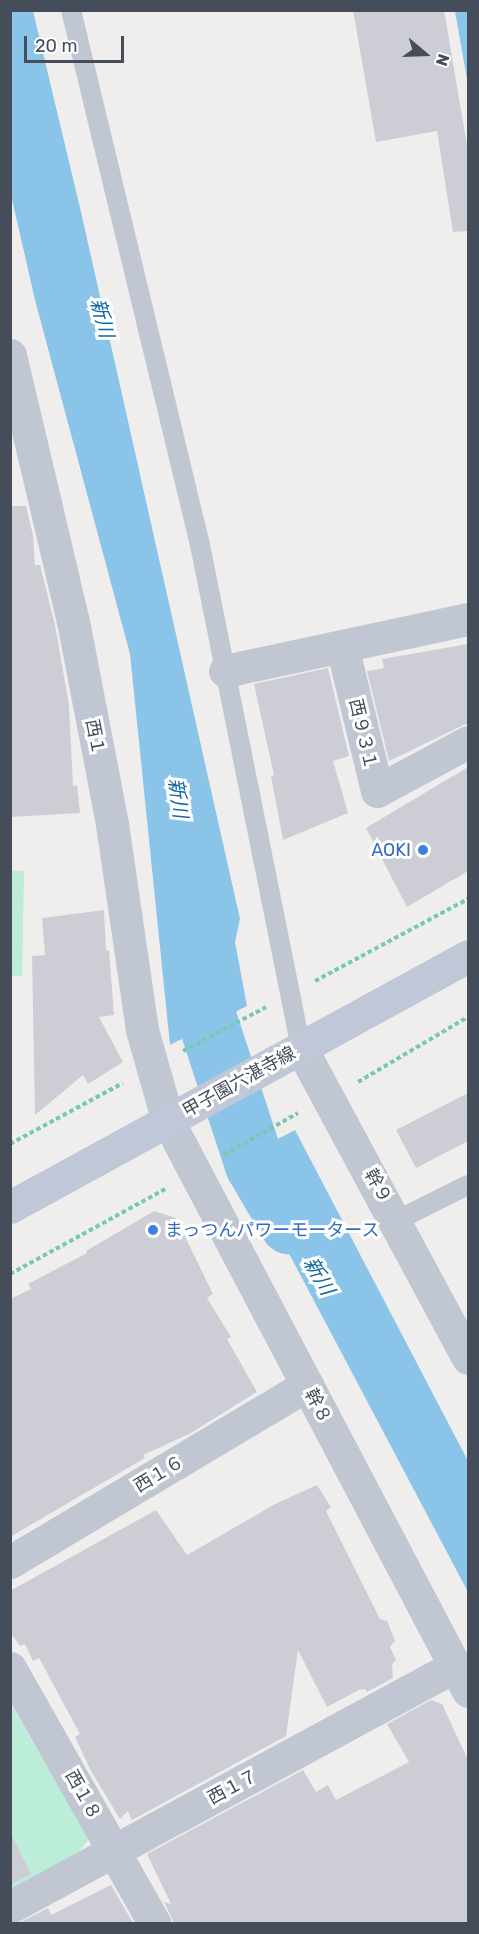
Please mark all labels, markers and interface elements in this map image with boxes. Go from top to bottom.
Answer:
scale bar [27,24,128,62]
north arrow [395,24,455,84]
text: 20 m [35,35,77,57]
text: N [432,51,453,69]
water label: 新川 [86,296,118,340]
street label: 西９３１ [344,696,382,772]
street label: 西１ [81,717,109,757]
water label: 新川 [163,777,193,819]
place label: AOKI [371,839,411,861]
marker: AOKI [416,843,430,857]
street label: 甲子園六湛寺線 [179,1042,299,1122]
street label: 幹９ [360,1165,396,1207]
place label: まっつんパワーモータース [165,1219,381,1241]
marker: まっつんパワーモータース [146,1223,160,1237]
water label: 新川 [299,1253,339,1299]
street label: 幹８ [300,1385,336,1427]
street label: 西１６ [130,1451,188,1497]
street label: 西１７ [204,1765,262,1809]
street label: 西１８ [60,1766,106,1824]

